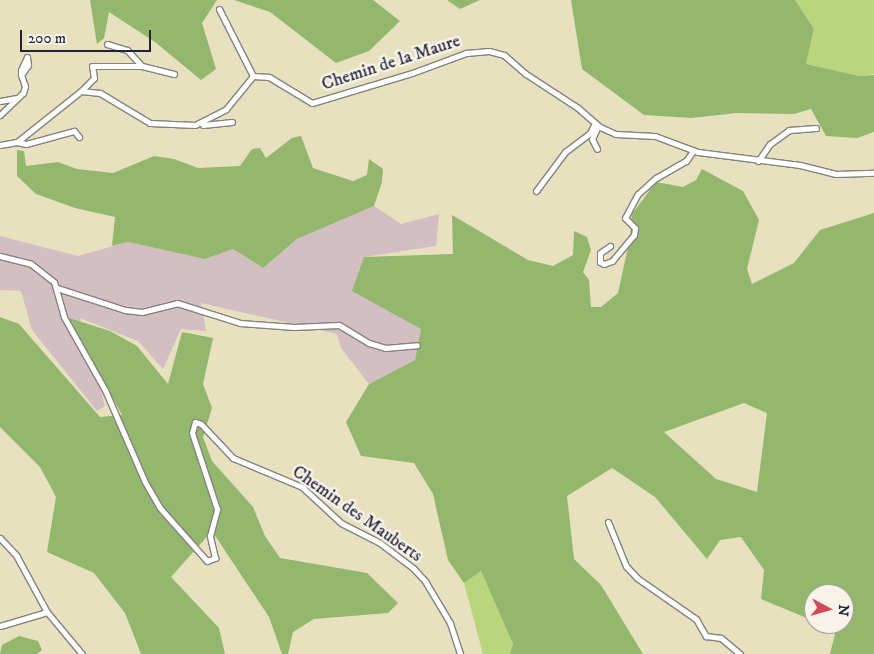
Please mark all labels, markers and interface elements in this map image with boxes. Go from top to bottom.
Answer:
scale bar [22,20,154,52]
text: 200 m [28,29,66,48]
street label: Chemin de la Maure [319,30,463,96]
street label: Chemin des Mauberts [288,461,426,567]
north arrow [804,584,854,634]
text: N [833,604,852,617]

